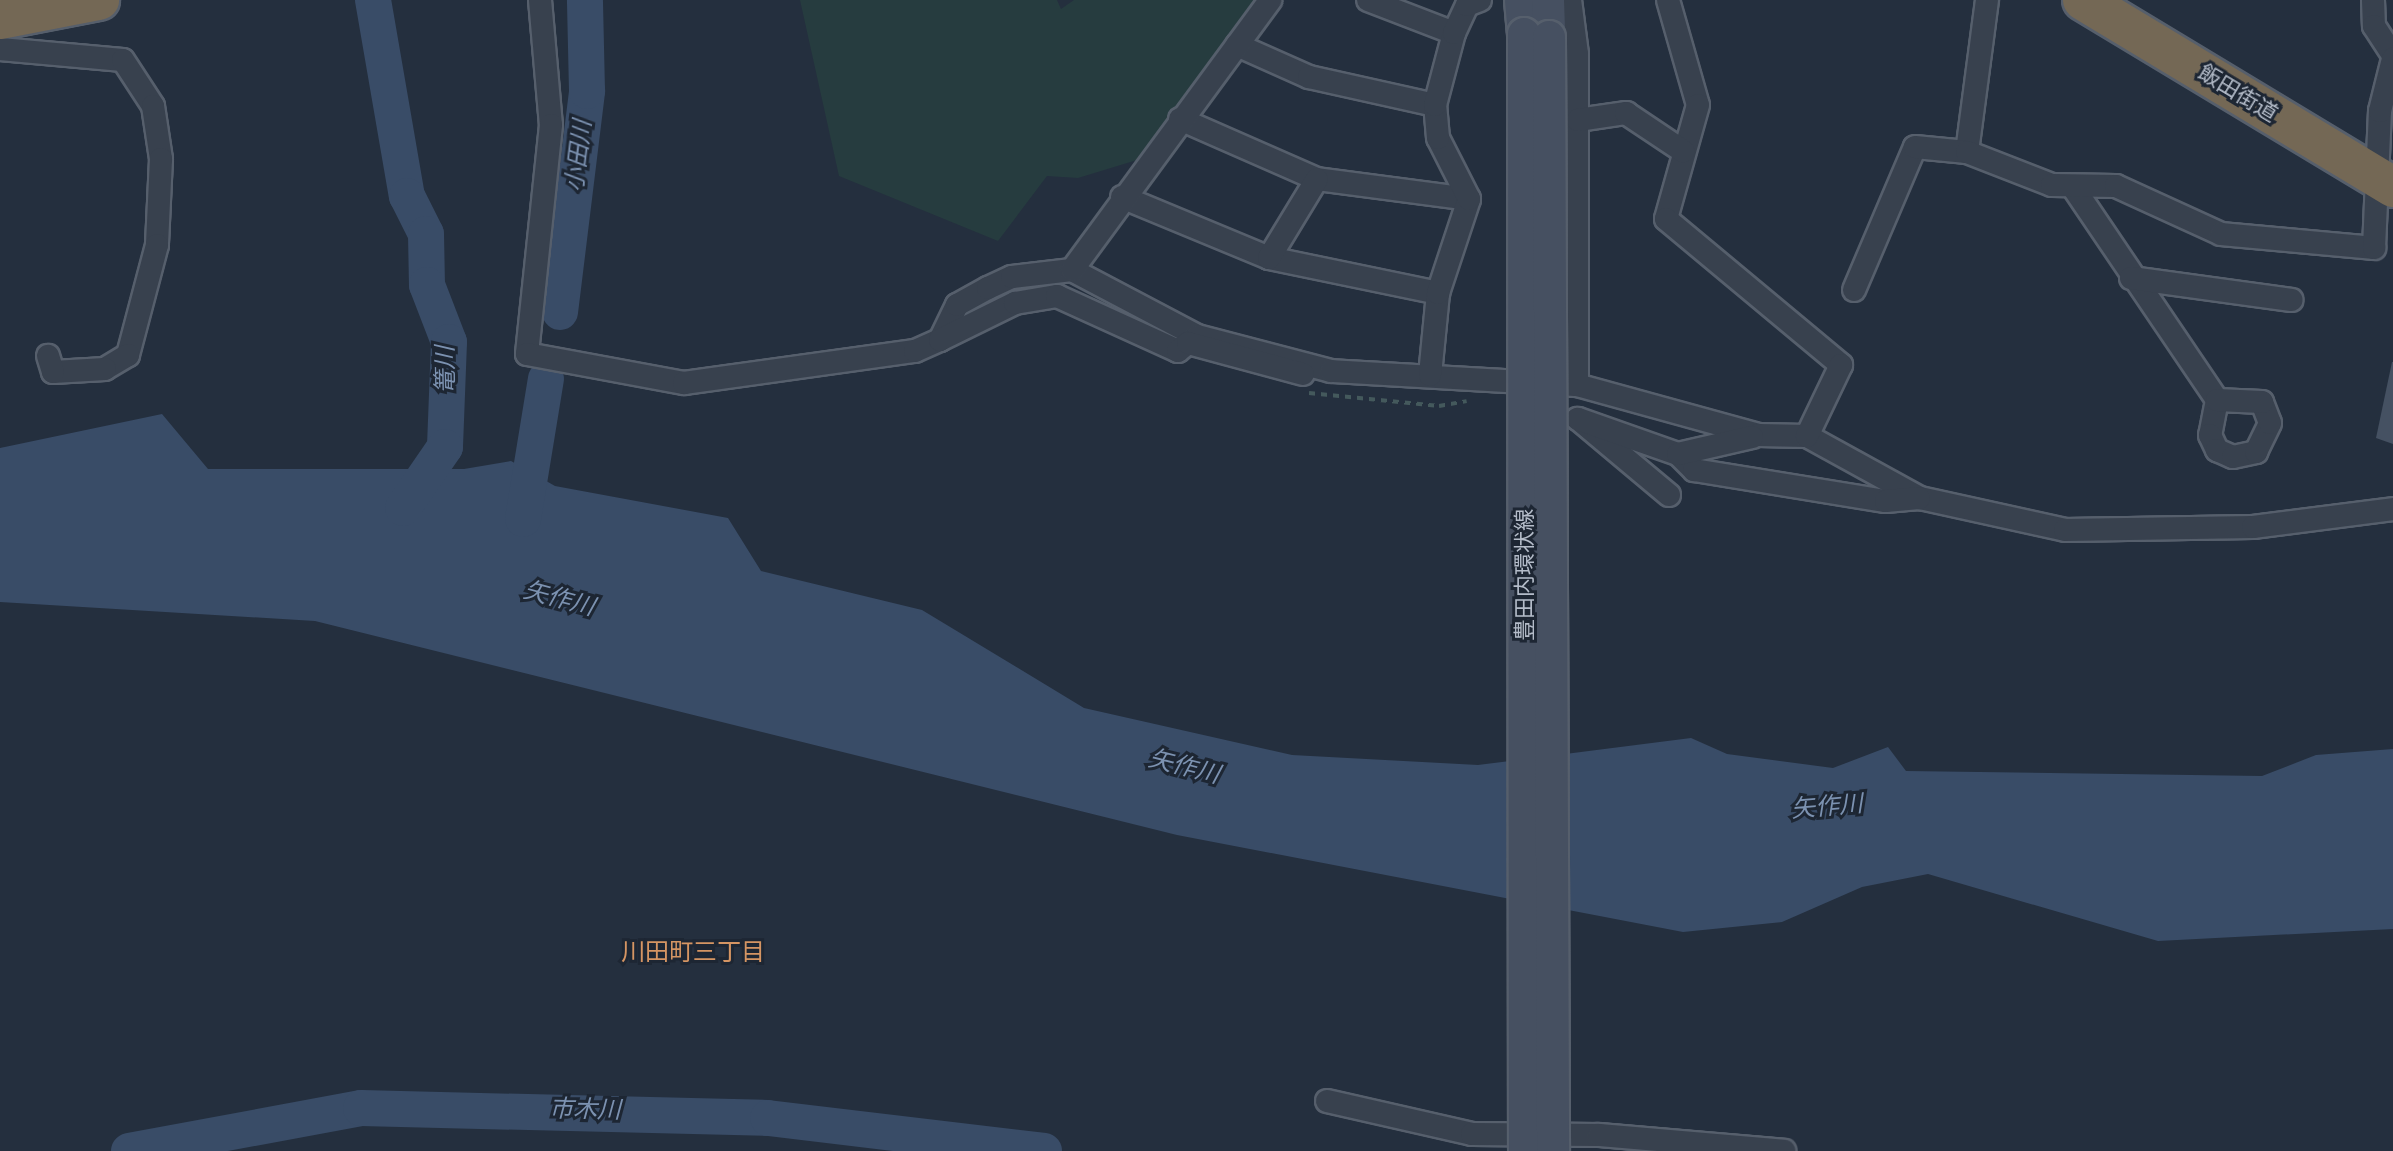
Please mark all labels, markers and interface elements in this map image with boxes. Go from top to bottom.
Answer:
street label: 飯田街道 [2193,59,2283,127]
water label: 小田川 [560,119,598,193]
water label: 篭川 [431,346,461,394]
street label: 豊田内環状線 [1512,509,1538,641]
water label: 矢作川 [520,576,598,622]
water label: 矢作川 [1146,744,1222,790]
water label: 矢作川 [1790,790,1864,824]
district label: 川田町三丁目 [621,939,765,967]
water label: 市木川 [549,1095,621,1125]

